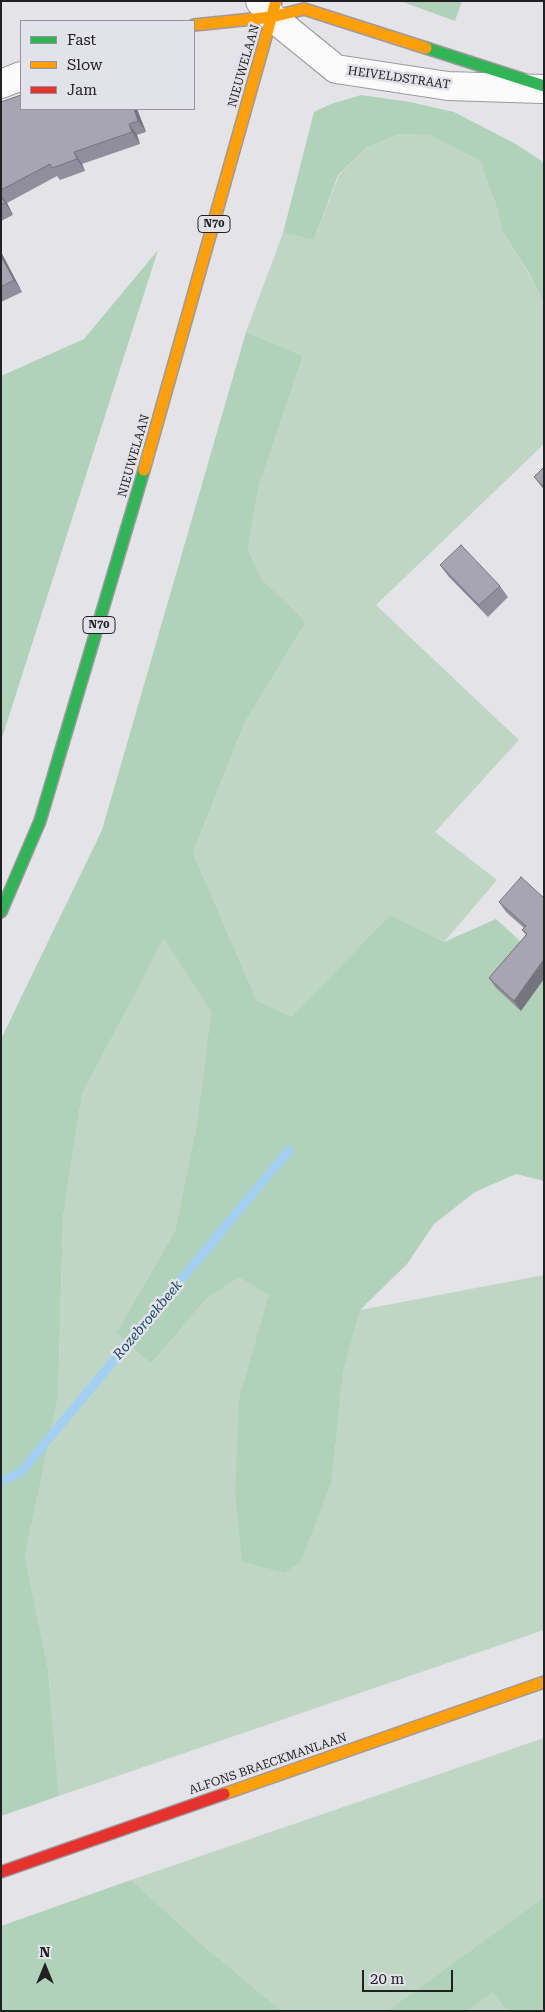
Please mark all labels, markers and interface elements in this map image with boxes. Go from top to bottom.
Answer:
legend [20,20,195,110]
street label: NIEUWELAAN [225,23,263,109]
text: Fast [67,31,96,49]
text: Slow [67,56,102,74]
street label: HEIVELDSTRAAT [347,64,451,92]
text: Jam [67,81,97,99]
road number: N70 [198,215,230,232]
street label: NIEUWELAAN [115,413,153,499]
road number: N70 [83,616,115,634]
water label: Rozebroekbeek [110,1277,186,1363]
street label: ALFONS BRAECKMANLAAN [187,1730,349,1798]
north arrow [20,1942,70,1992]
text: N [40,1944,50,1960]
scale bar [365,1960,456,1992]
text: 20 m [370,1970,404,1988]

